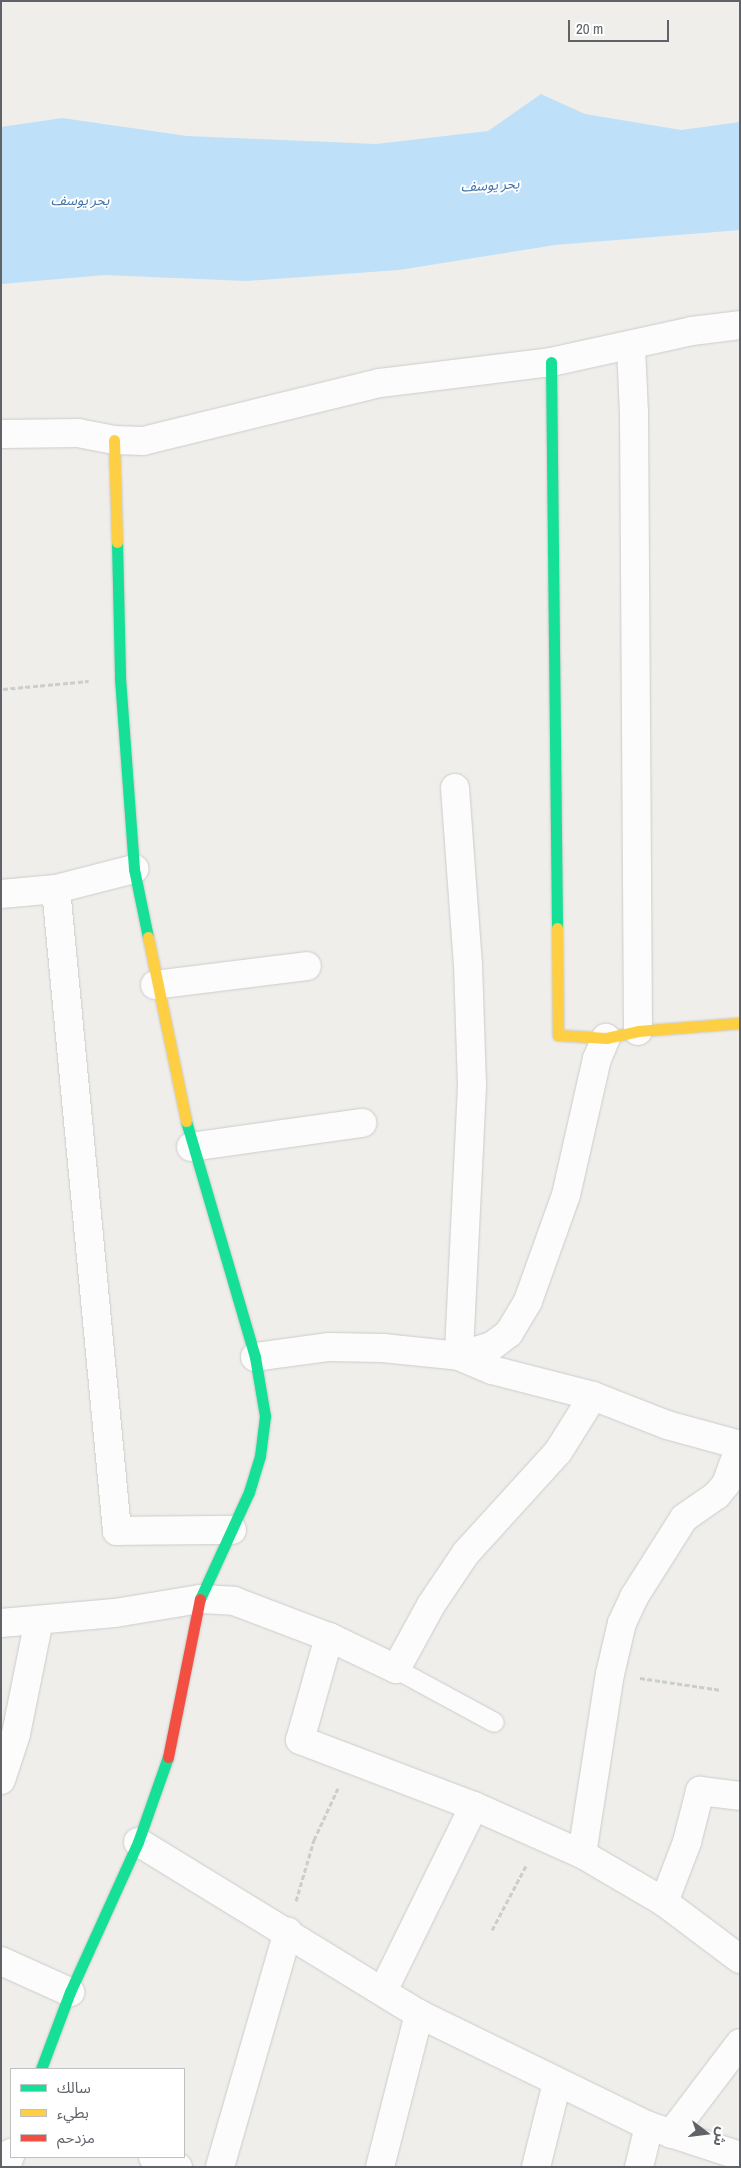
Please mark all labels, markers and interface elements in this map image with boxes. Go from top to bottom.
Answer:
scale bar [571,10,672,42]
text: 20 m [576,18,603,39]
water label: بحر يوسف [460,175,520,195]
water label: بحر يوسف [51,192,109,208]
legend [10,2068,185,2158]
text: سالك [57,2077,91,2098]
text: بطيء [57,2102,89,2123]
north arrow [681,2108,731,2158]
text: ش [709,2125,732,2148]
text: مزدحم [57,2127,95,2148]

